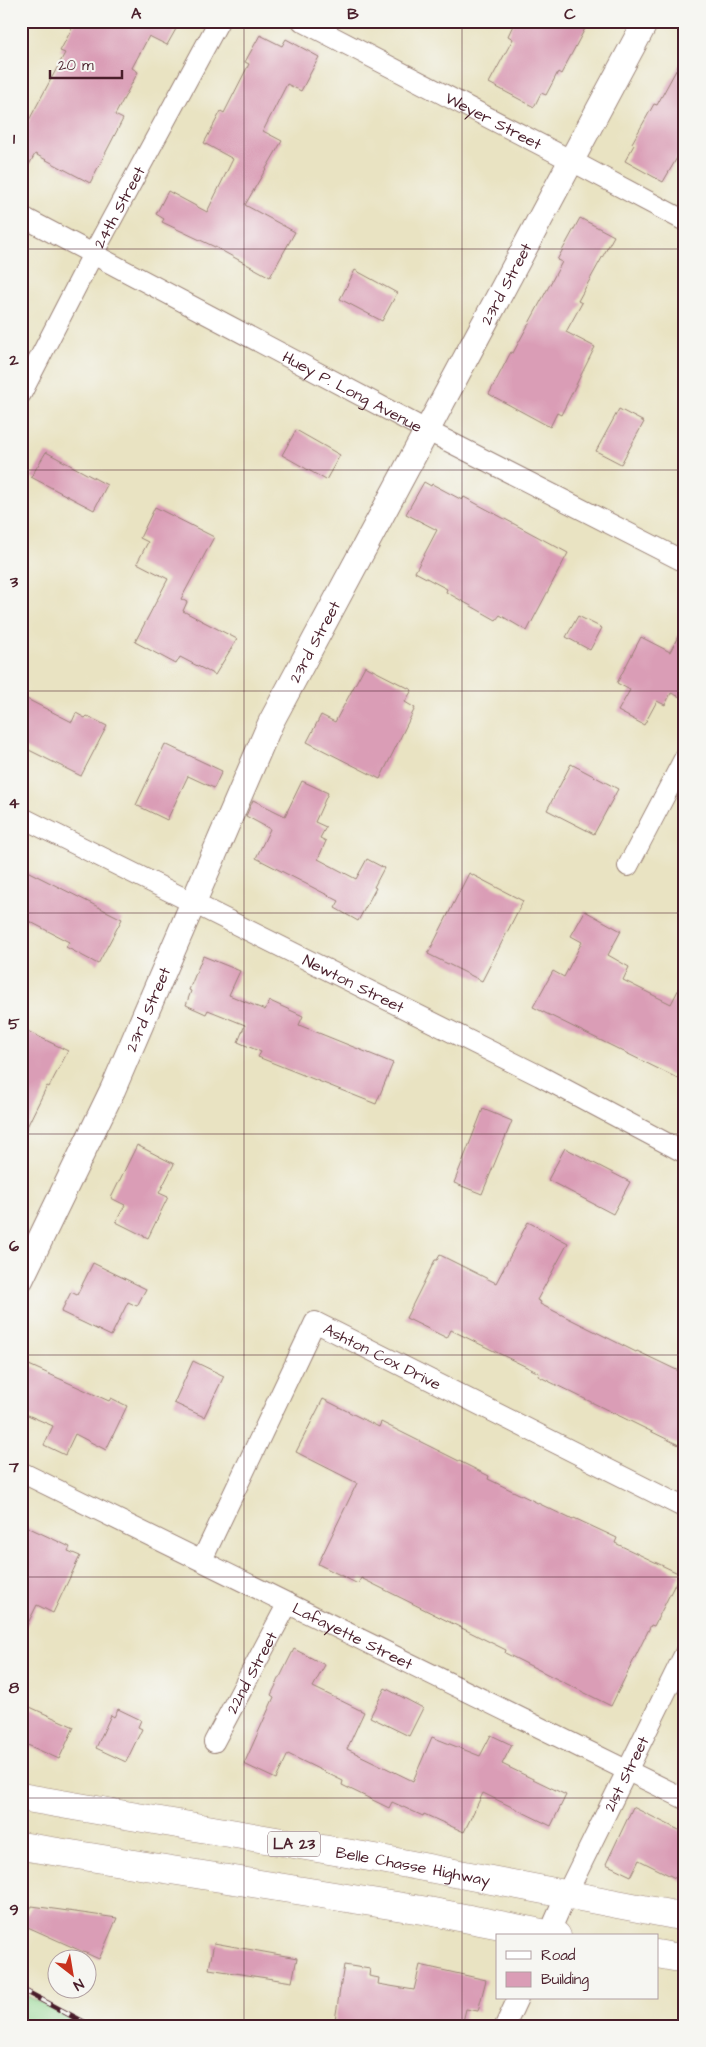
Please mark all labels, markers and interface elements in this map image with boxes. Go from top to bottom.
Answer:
text: A [131,3,142,25]
text: B [347,3,359,25]
text: C [564,3,576,25]
scale bar [50,48,122,80]
text: 20 m [58,55,94,76]
street label: Weyer Street [441,87,546,156]
text: 1 [13,128,16,150]
street label: 24th Street [88,162,151,252]
street label: 23rd Street [476,239,538,329]
street label: Huey P. Long Avenue [278,346,426,438]
text: 2 [8,349,19,371]
text: 3 [9,571,19,593]
street label: 23rd Street [284,597,346,687]
text: 4 [9,792,20,814]
street label: Newton Street [299,949,408,1019]
street label: 23rd Street [120,963,176,1055]
text: 5 [8,1013,20,1035]
text: 6 [9,1235,19,1257]
street label: Ashton Cox Drive [320,1318,445,1396]
text: 7 [8,1456,19,1478]
street label: Lafayette Street [289,1597,417,1676]
street label: 22nd Street [221,1627,283,1718]
text: 8 [9,1677,20,1699]
street label: 21st Street [599,1732,655,1816]
road number: LA 23 [268,1832,320,1856]
street label: Belle Chasse Highway [334,1841,492,1893]
text: 9 [9,1899,19,1921]
legend [496,1934,658,2000]
text: Road [541,1945,576,1966]
north arrow [48,1950,98,2000]
text: Building [541,1969,589,1991]
text: N [69,1973,87,1995]

